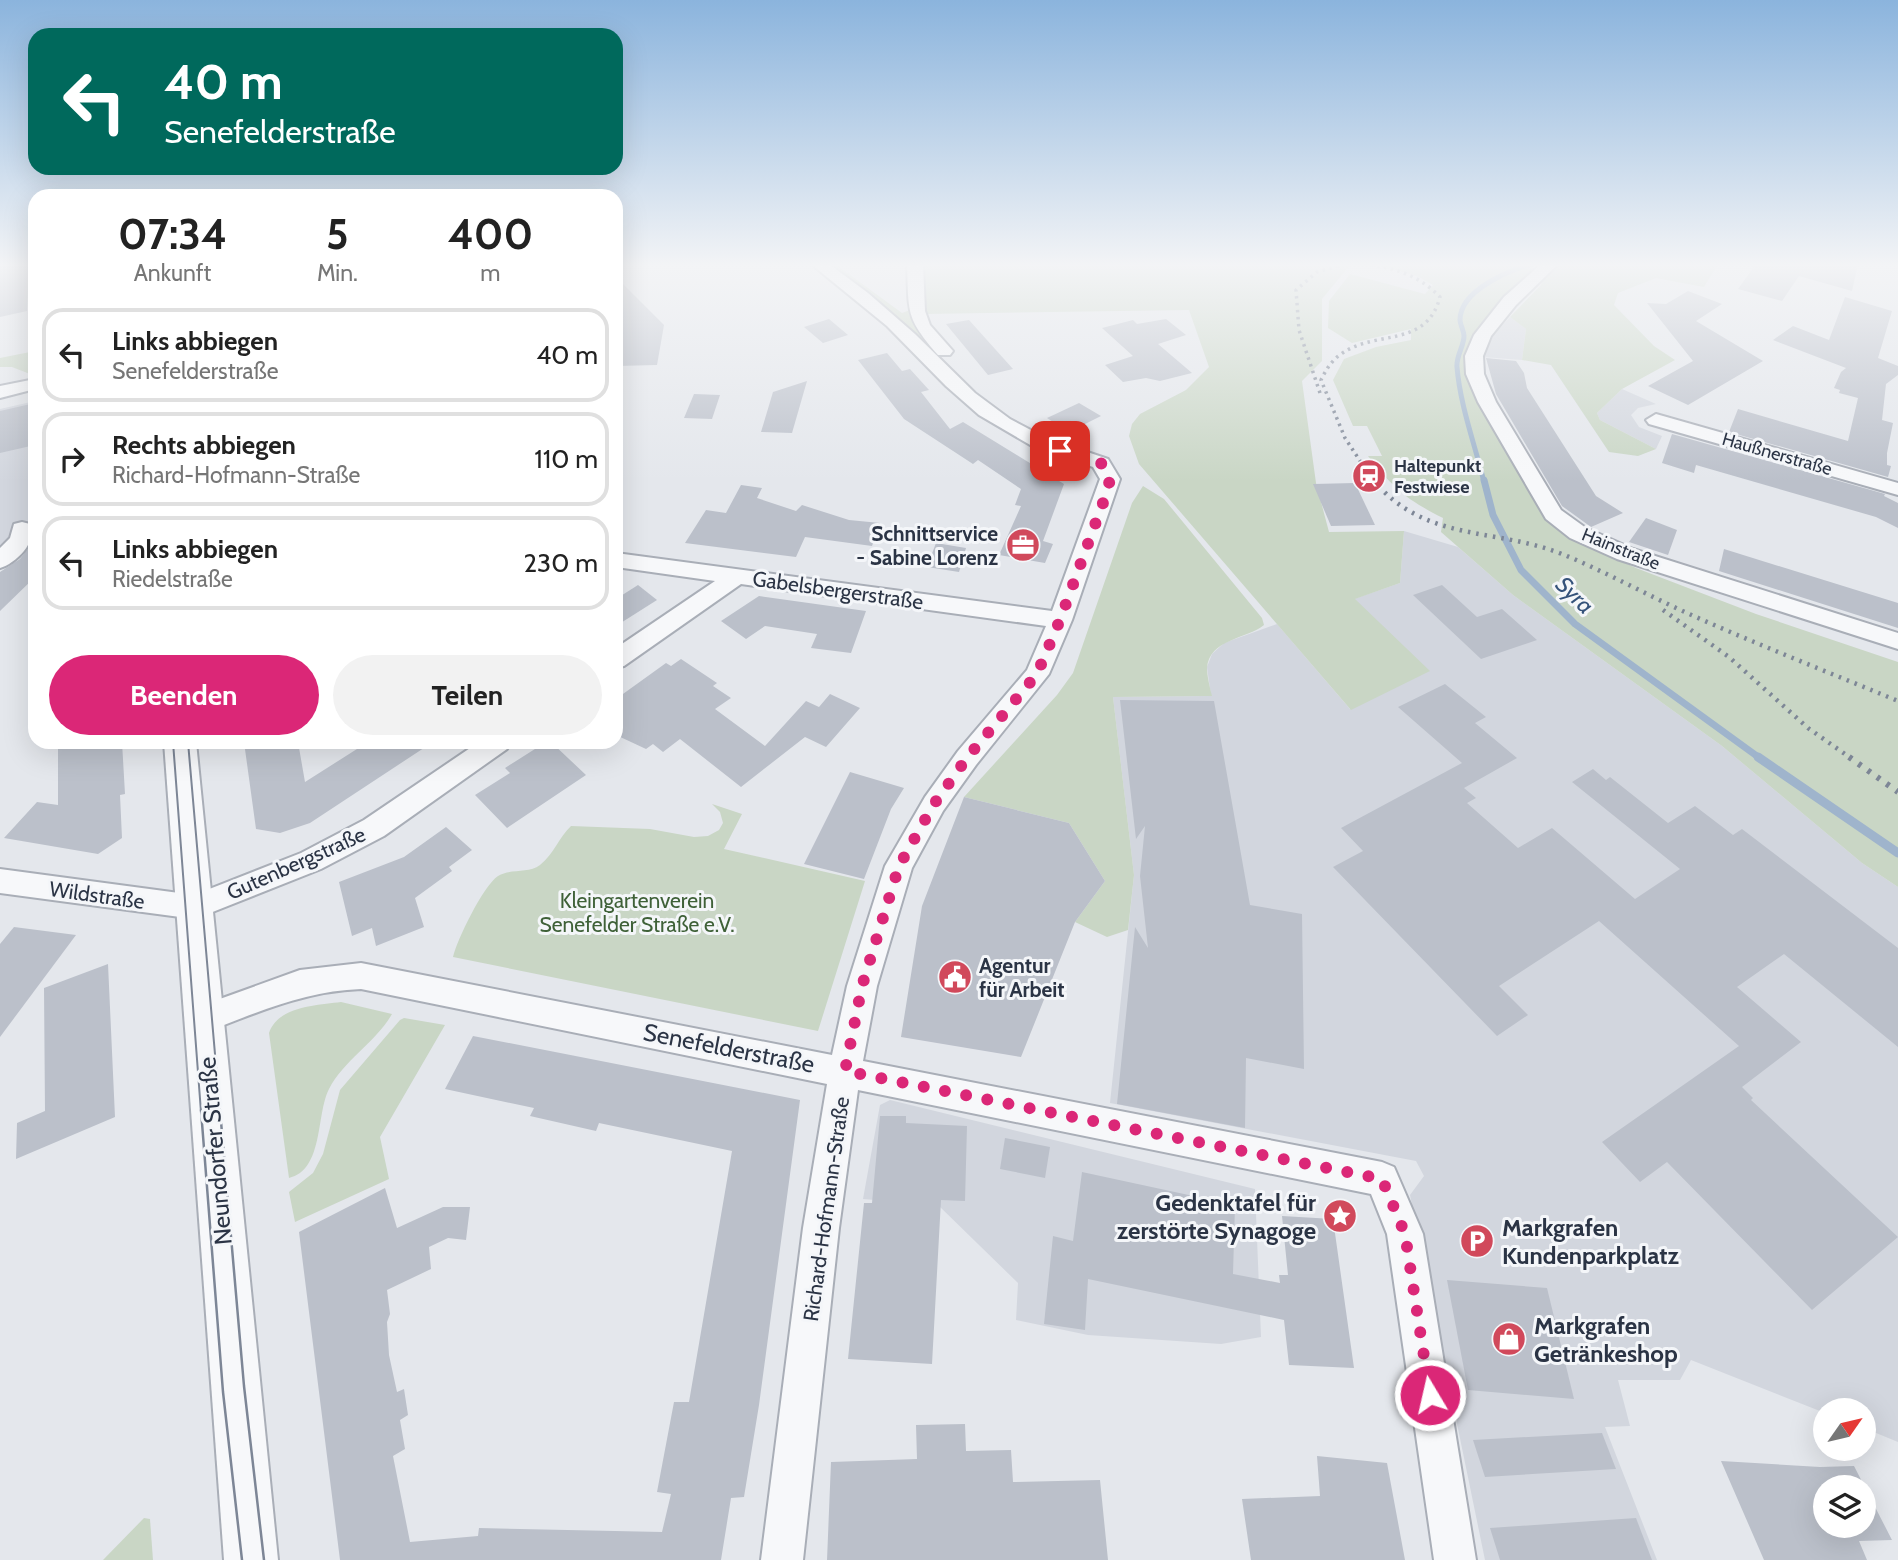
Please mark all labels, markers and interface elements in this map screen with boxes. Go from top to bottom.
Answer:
text: 40 m [164,52,283,111]
icon: left [49,56,140,147]
text: Senefelderstraße [164,112,396,151]
text: 07:34 [118,208,227,260]
text: 5 [326,208,349,260]
text: 400 [448,208,533,260]
text: Ankunft [134,259,211,287]
text: Min. [317,259,358,287]
text: m [480,259,501,287]
text: Links abbiegen [112,325,278,357]
icon: left [53,336,91,374]
text: 40 m [536,339,598,371]
text: Senefelderstraße [112,357,278,385]
pin [1030,421,1090,481]
street label: Haußnerstraße [1720,428,1834,480]
text: Rechts abbiegen [112,429,296,461]
icon: arrive [1041,432,1079,470]
icon: right [53,440,91,478]
text: 110 m [534,443,598,475]
place label: Haltepunkt Festwiese [1394,455,1481,498]
station icon: Haltepunkt Festwiese [1350,457,1388,495]
text: Richard-Hofmann-Straße [112,461,360,489]
place label: Schnittservice - Sabine Lorenz [856,521,998,570]
street label: Hainstraße [1579,523,1663,575]
office icon: Schnittservice - Sabine Lorenz [1004,526,1042,564]
text: Links abbiegen [112,533,278,565]
icon: left [53,544,91,582]
text: 230 m [524,547,598,579]
text: Riedelstraße [112,565,233,593]
street label: Gabelsbergerstraße [751,566,925,614]
water label: Syra [1550,570,1600,620]
button: Beenden [49,655,319,735]
button: Teilen [333,655,602,735]
street label: Gutenbergstraße [223,821,369,905]
street label: Wildstraße [48,876,146,914]
park label: Kleingartenverein Senefelder Straße e.V. [539,888,735,937]
place label: Agentur für Arbeit [979,953,1065,1002]
public building icon: Agentur für Arbeit [936,958,974,996]
street label: Senefelderstraße [641,1017,817,1079]
street label: Neundorfer Straße [192,1056,238,1246]
street label: Richard-Hofmann-Straße [798,1095,854,1323]
place label: Gedenktafel für zerstörte Synagoge [1117,1188,1316,1245]
place icon: Gedenktafel für zerstörte Synagoge [1321,1197,1359,1235]
place label: Markgrafen Kundenparkplatz [1502,1213,1679,1270]
parking icon: Markgrafen Kundenparkplatz [1458,1222,1496,1260]
place label: Markgrafen Getränkeshop [1534,1311,1678,1368]
shop icon: Markgrafen Getränkeshop [1490,1320,1528,1358]
position arrow [1393,1358,1467,1432]
north arrow [1813,1398,1876,1461]
map controls [1813,1398,1876,1538]
button: layers [1813,1475,1876,1538]

